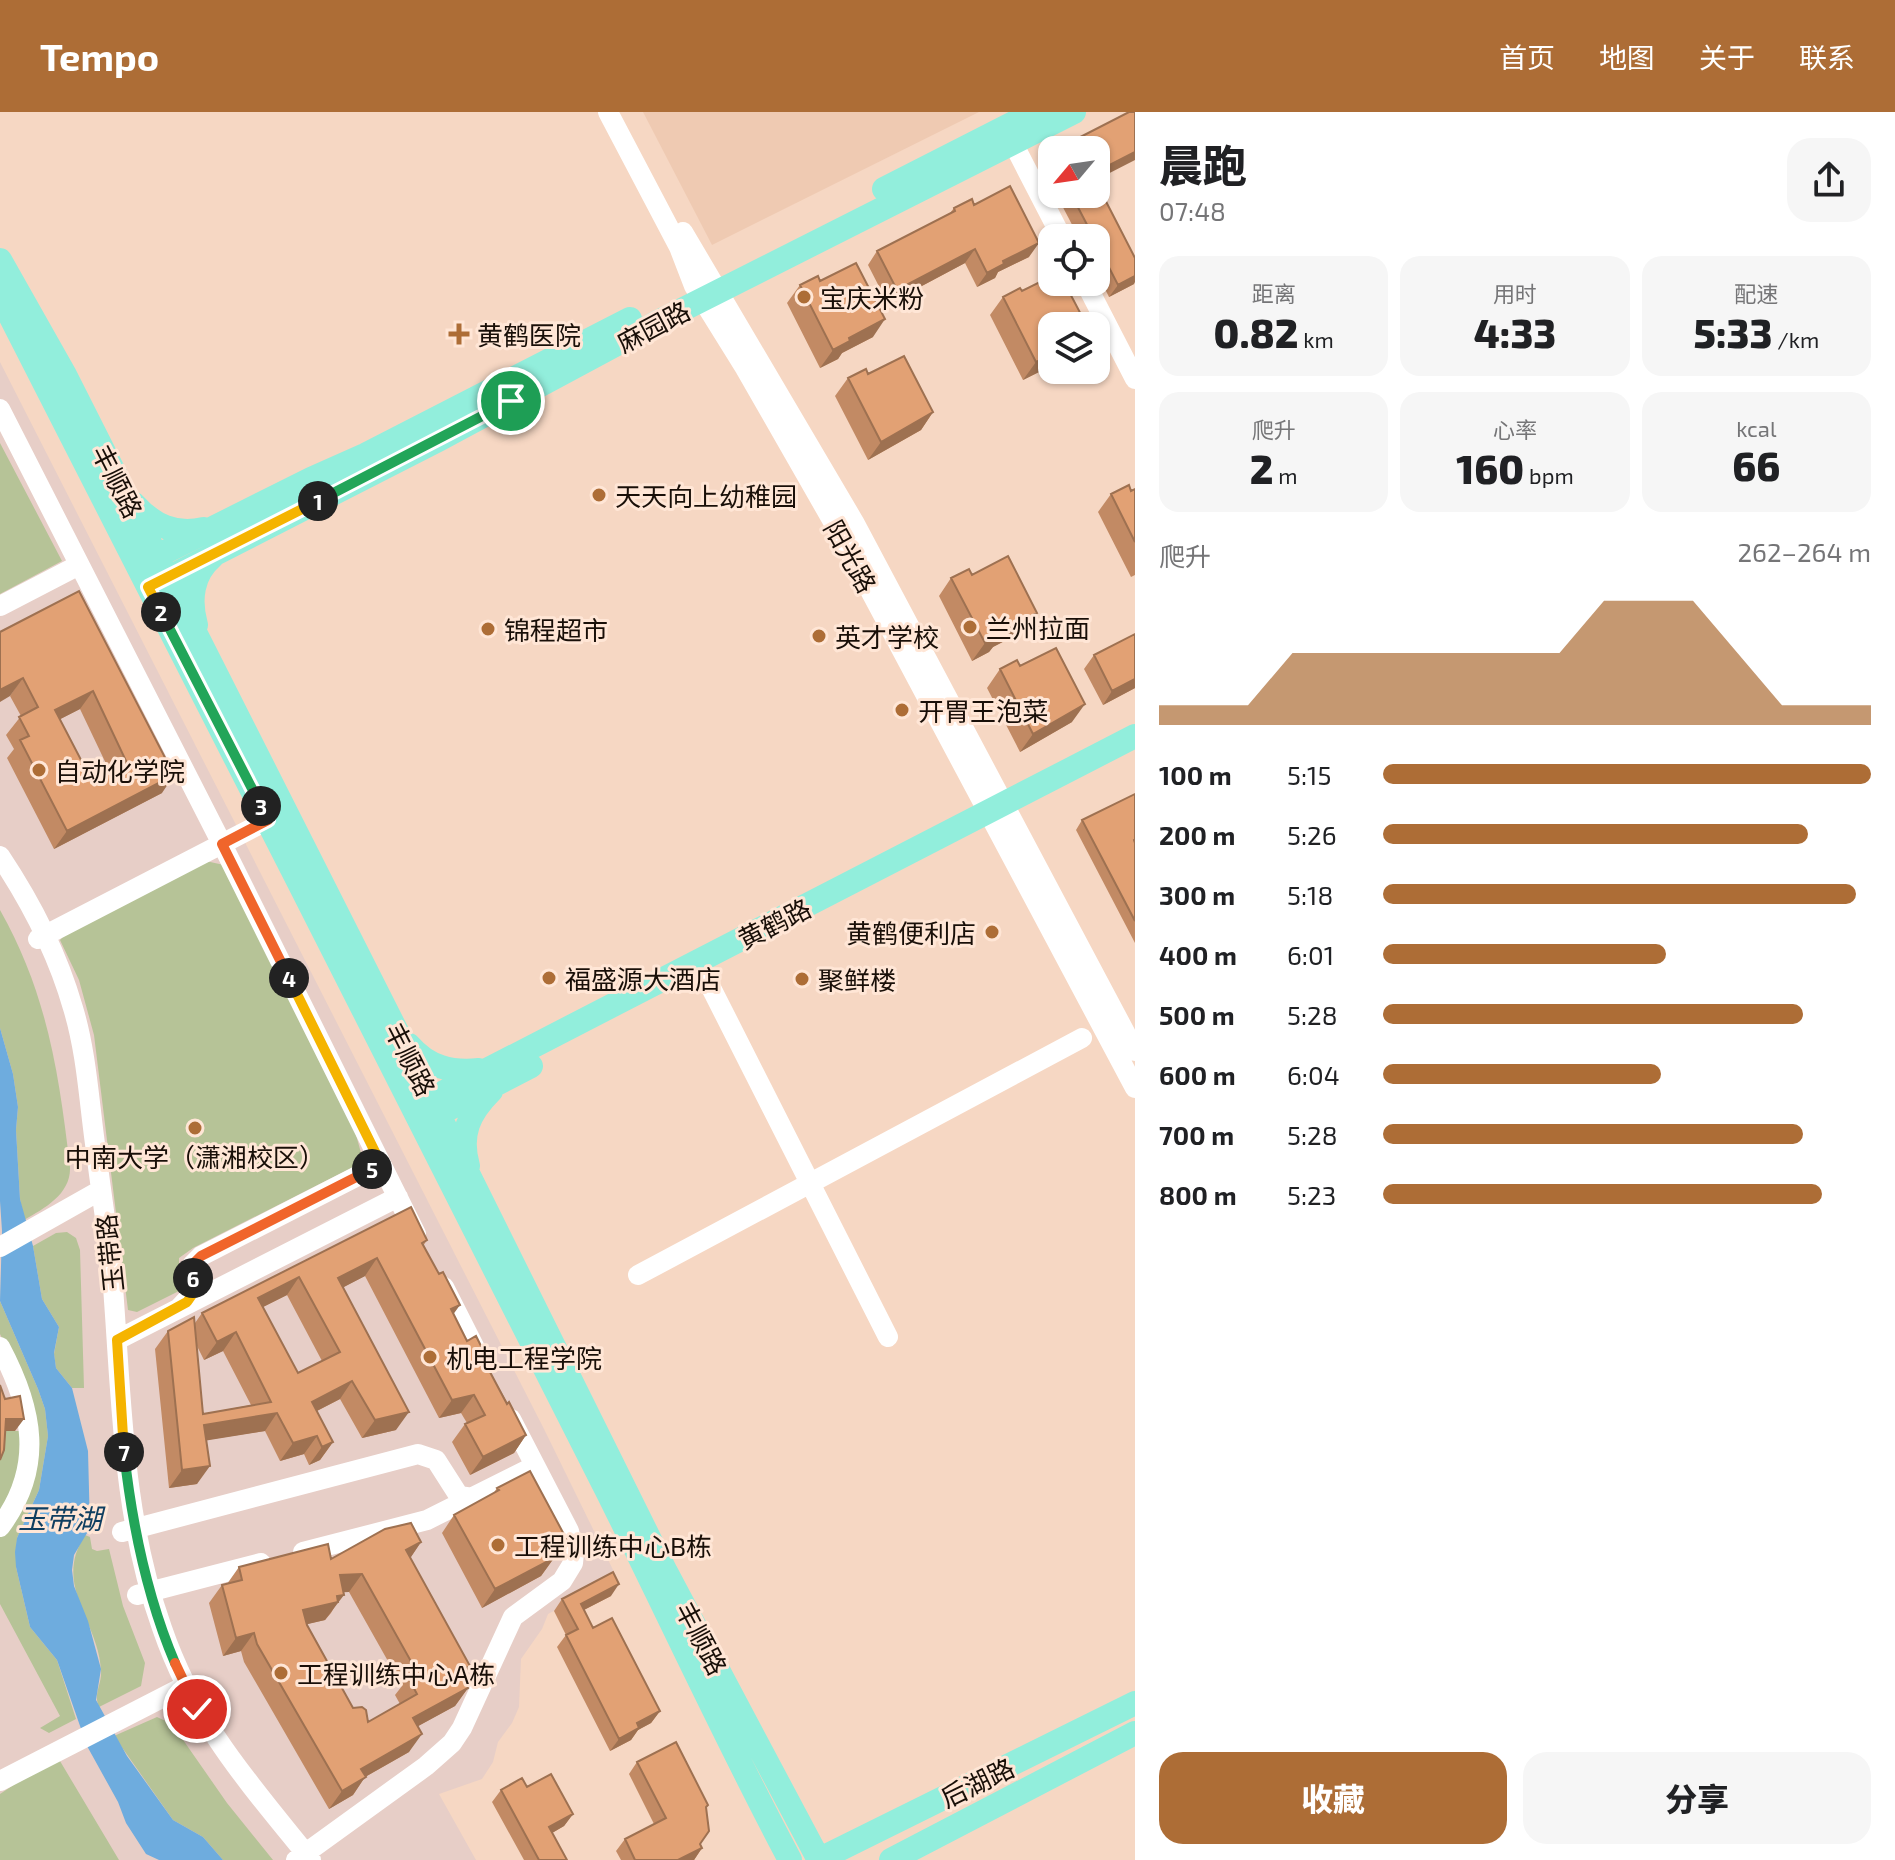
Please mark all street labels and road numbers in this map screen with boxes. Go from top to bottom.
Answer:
street label: 麻园路 [611,294,695,358]
street label: 丰顺路 [86,439,150,523]
street label: 阳光路 [819,514,883,598]
street label: 黄鹤路 [732,891,816,955]
street label: 丰顺路 [379,1017,443,1101]
street label: 玉带路 [90,1213,128,1293]
street label: 丰顺路 [670,1596,734,1680]
street label: 后湖路 [935,1751,1019,1813]

